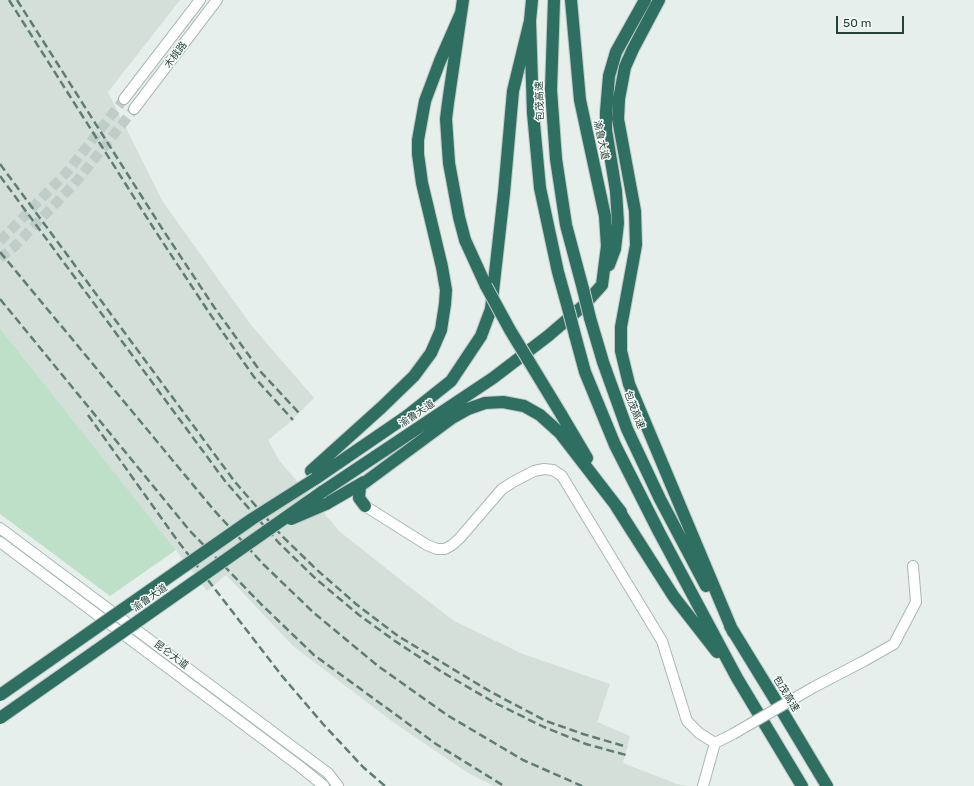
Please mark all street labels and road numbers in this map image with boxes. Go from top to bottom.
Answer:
street label: 木桃路 [162,39,190,71]
street label: 包茂高速 [533,81,547,121]
street label: 渝鲁大道 [591,119,611,161]
street label: 包茂高速 [621,389,647,431]
street label: 渝鲁大道 [397,398,437,430]
street label: 渝鲁大道 [130,582,170,614]
street label: 昆仑大道 [151,638,191,672]
street label: 包茂高速 [770,674,802,714]

